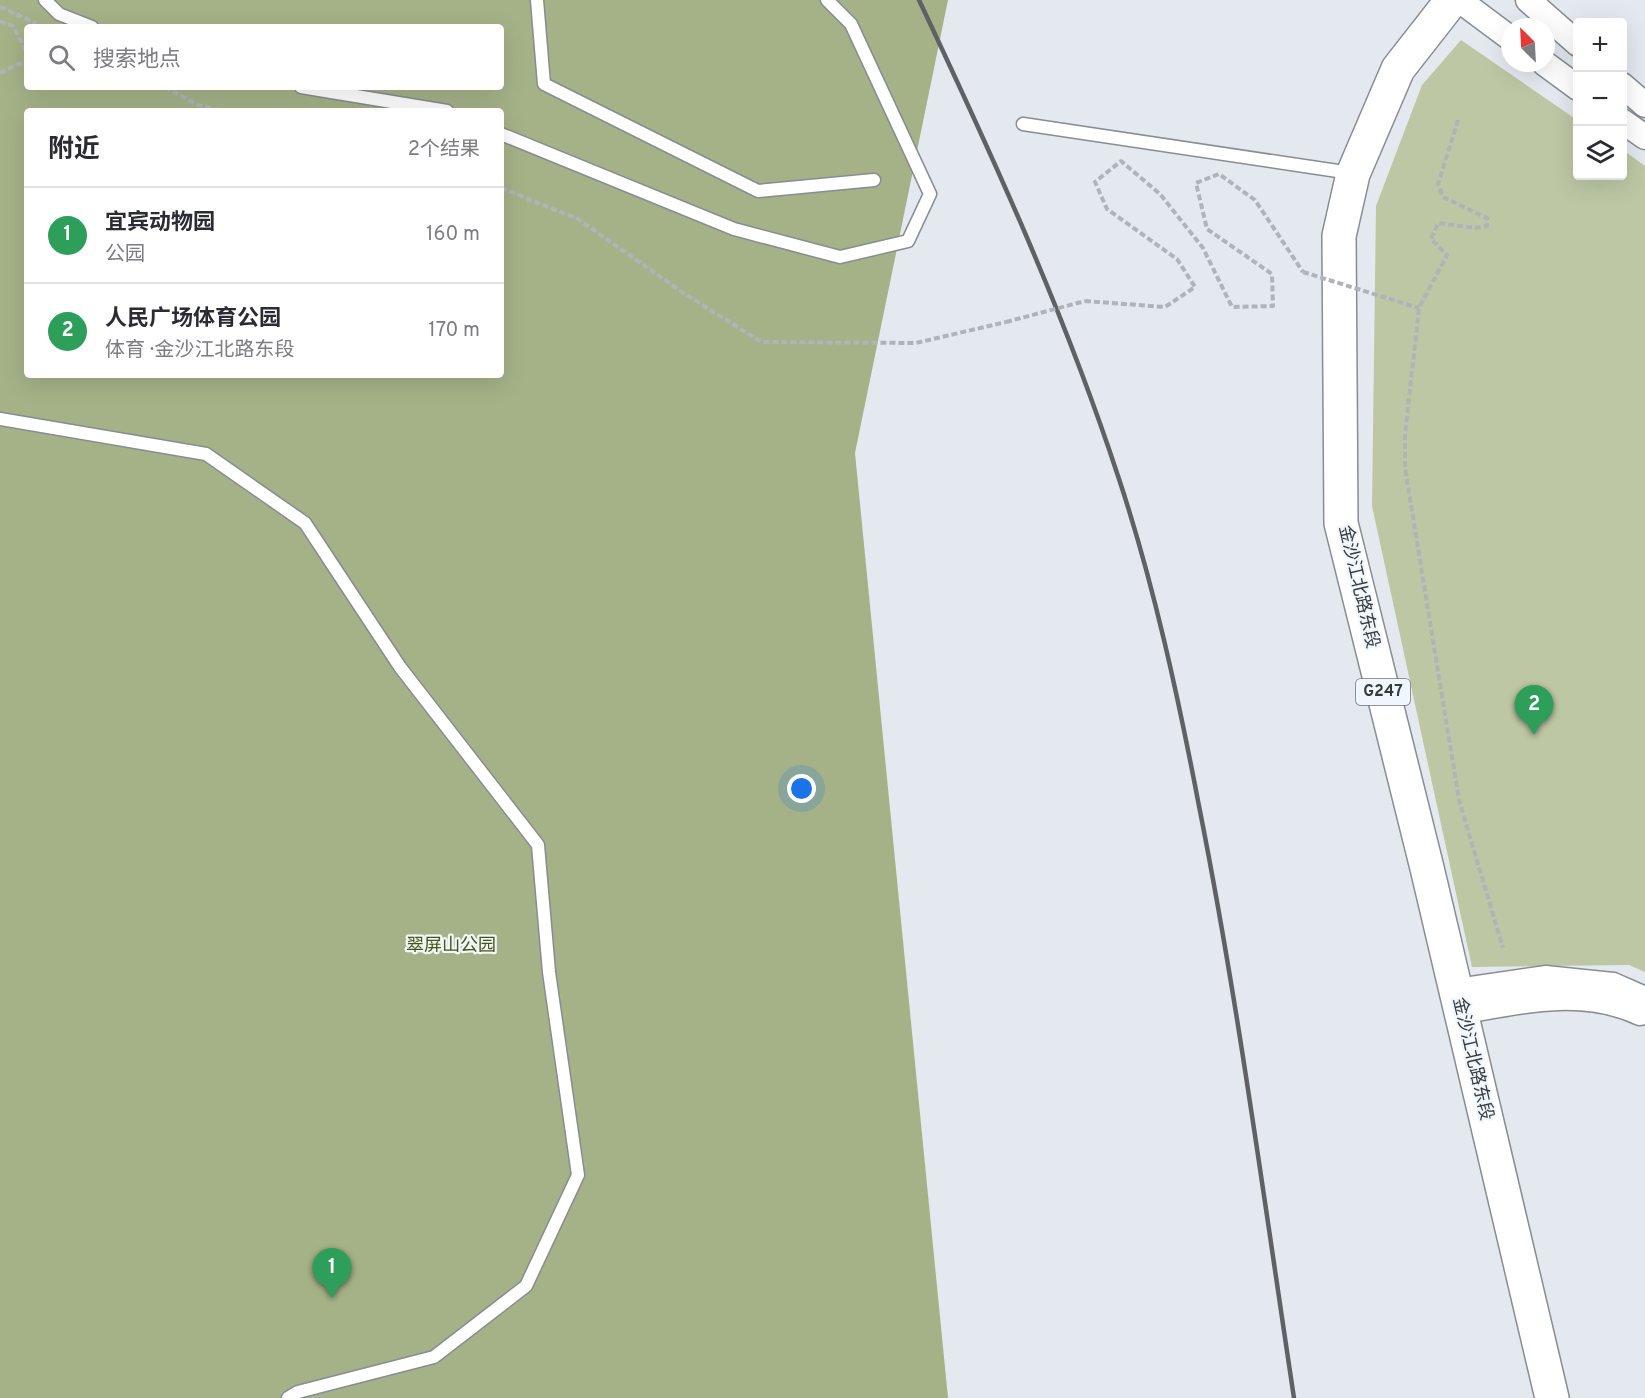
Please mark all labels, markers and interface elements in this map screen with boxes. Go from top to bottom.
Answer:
north arrow [1501,18,1555,72]
map controls [1573,18,1627,180]
button: + [1573,18,1627,72]
search box [24,24,504,90]
icon: search [45,41,78,74]
text: 搜索地点 [93,47,181,74]
button: − [1573,72,1627,126]
button: layers [1573,126,1627,180]
text: 附近 [48,134,100,167]
text: 2个结果 [408,137,480,163]
text: 宜宾动物园 [105,210,215,237]
text: 1 [64,222,72,248]
text: 160 m [426,222,480,248]
text: 公园 [105,242,145,268]
text: 人民广场体育公园 [105,306,281,333]
text: 2 [61,318,74,344]
text: 170 m [428,318,480,344]
text: 体育 · 金沙江北路东段 [105,338,294,364]
street label: 金沙江北路东段 [1333,523,1383,651]
road number: G247 [1356,679,1410,705]
pin: 2 [1514,686,1553,735]
your location [787,774,816,803]
park label: 翠屏山公园 [406,935,496,958]
street label: 金沙江北路东段 [1447,995,1497,1123]
pin: 1 [312,1248,352,1298]

